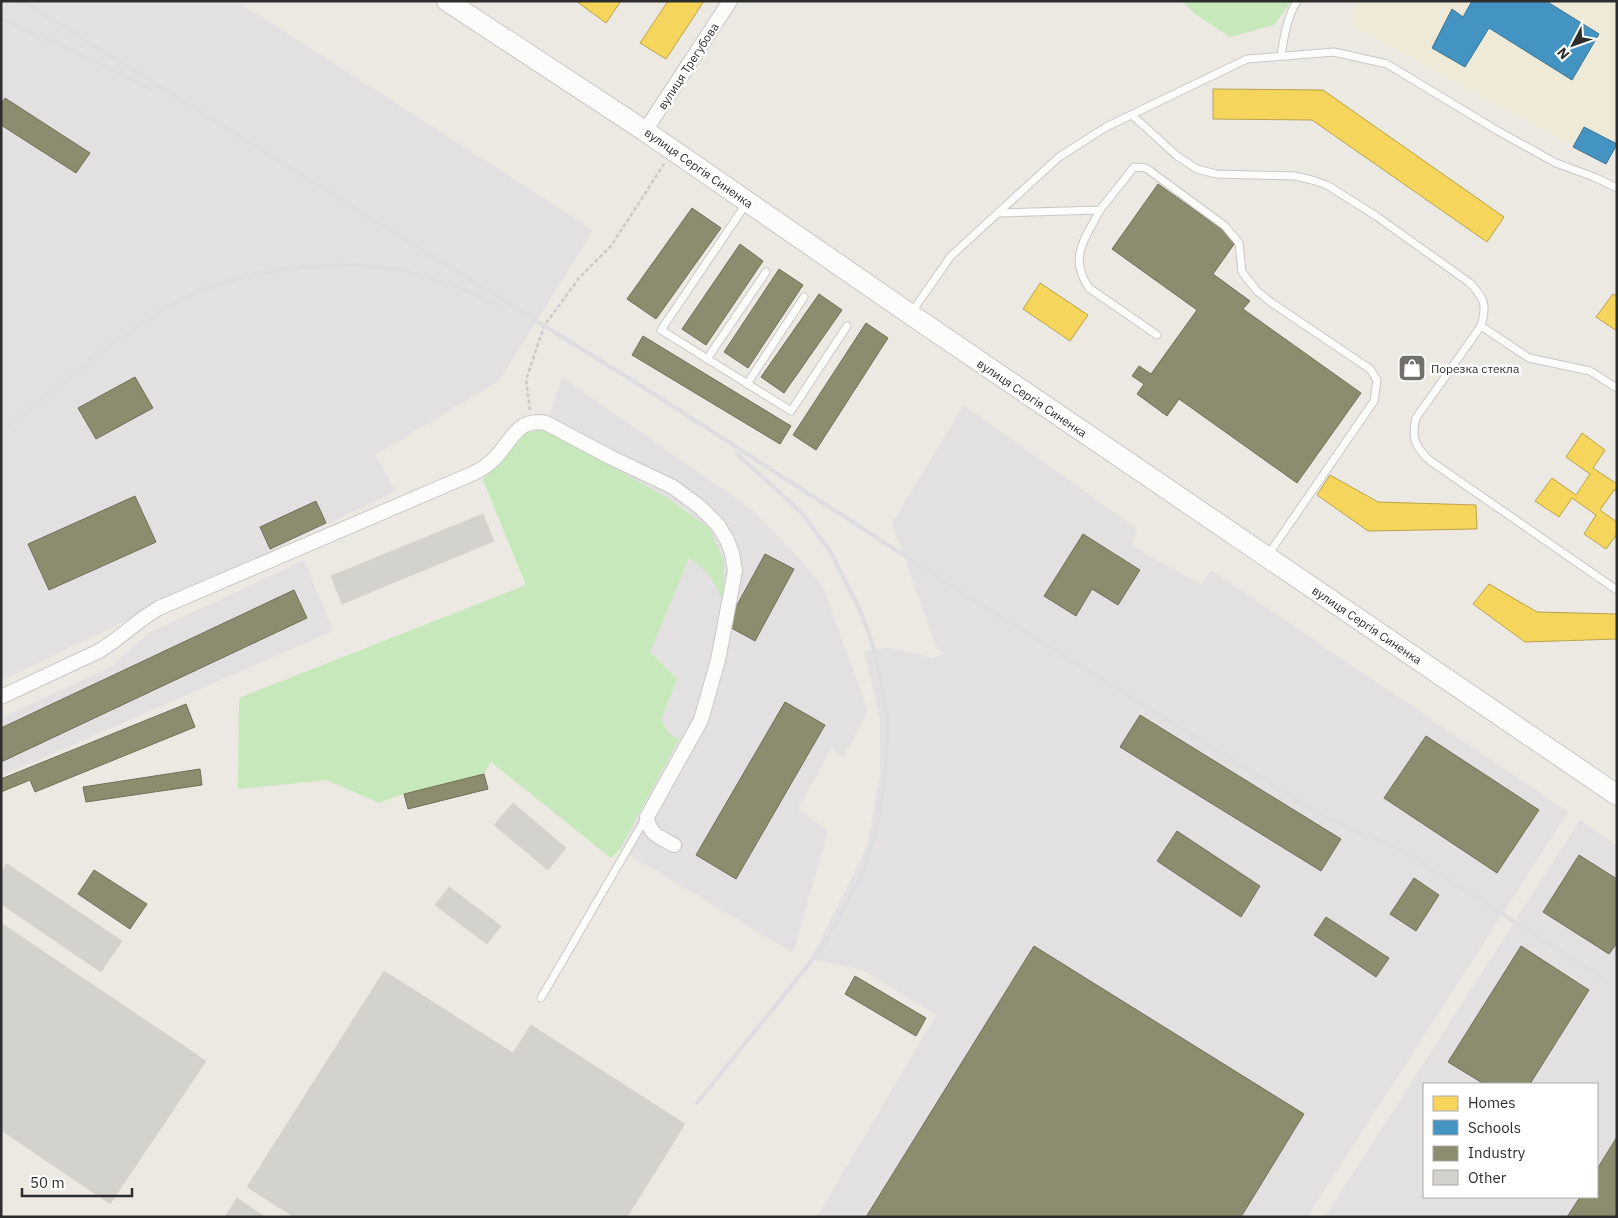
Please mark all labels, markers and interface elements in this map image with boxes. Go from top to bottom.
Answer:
street label: вулиця Трегубова [654,19,722,112]
north arrow [1548,20,1598,70]
text: N [1553,44,1573,63]
street label: вулиця Сергія Синенка [642,125,757,212]
shop icon: Порезка стекла [1397,353,1427,383]
street label: вулиця Сергія Синенка [974,356,1090,441]
place label: Порезка стекла [1431,361,1520,376]
street label: вулиця Сергія Синенка [1309,583,1425,668]
legend [1423,1083,1598,1198]
text: Homes [1468,1093,1516,1112]
text: Schools [1468,1118,1521,1137]
text: Industry [1468,1143,1526,1162]
scale bar [22,1166,132,1198]
text: Other [1468,1168,1507,1187]
text: 50 m [30,1173,65,1192]

